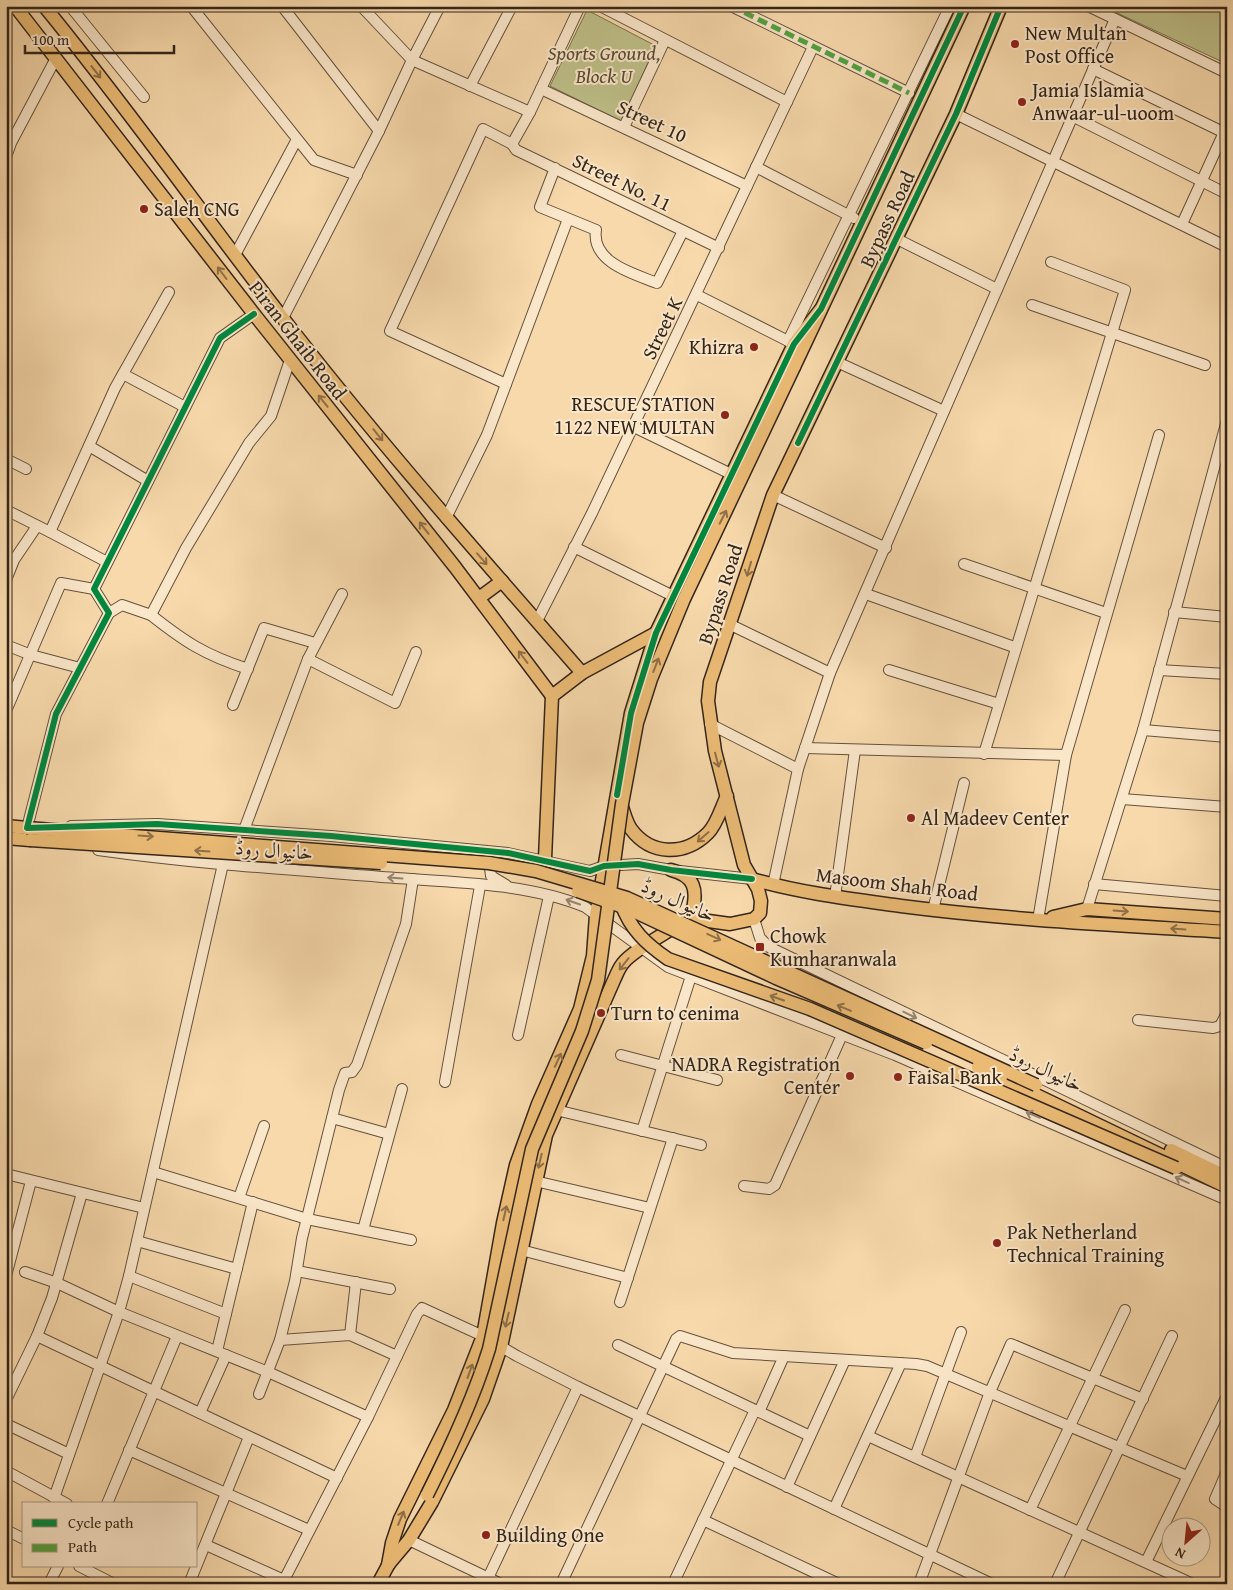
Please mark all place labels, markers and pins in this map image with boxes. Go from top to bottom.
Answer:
place label: New Multan Post Office [1025,18,1127,70]
marker: New Multan Post Office [1009,38,1021,50]
place label: Jamia Islamia Anwaar-ul-uoom [1029,75,1175,127]
marker: Jamia Islamia Anwaar-ul-uoom [1016,96,1028,108]
place label: Saleh CNG [154,194,240,223]
marker: Saleh CNG [138,203,150,215]
place label: Khizra [689,332,745,361]
marker: Khizra [748,341,760,353]
place label: RESCUE STATION 1122 NEW MULTAN [554,389,715,441]
marker: RESCUE STATION 1122 NEW MULTAN [719,409,731,421]
place label: Al Madeev Center [921,803,1069,832]
marker: Al Madeev Center [905,812,917,824]
place label: Chowk Kumharanwala [770,921,897,973]
marker: Chowk Kumharanwala [754,941,766,953]
place label: Turn to cenima [611,998,740,1027]
marker: Turn to cenima [595,1007,607,1019]
place label: NADRA Registration Center [672,1049,840,1101]
place label: Faisal Bank [908,1062,1002,1091]
marker: NADRA Registration Center [844,1070,856,1082]
marker: Faisal Bank [892,1071,904,1083]
place label: Pak Netherland Technical Training [1007,1217,1164,1269]
marker: Pak Netherland Technical Training [991,1237,1003,1249]
place label: Building One [496,1520,604,1549]
marker: Building One [480,1529,492,1541]

